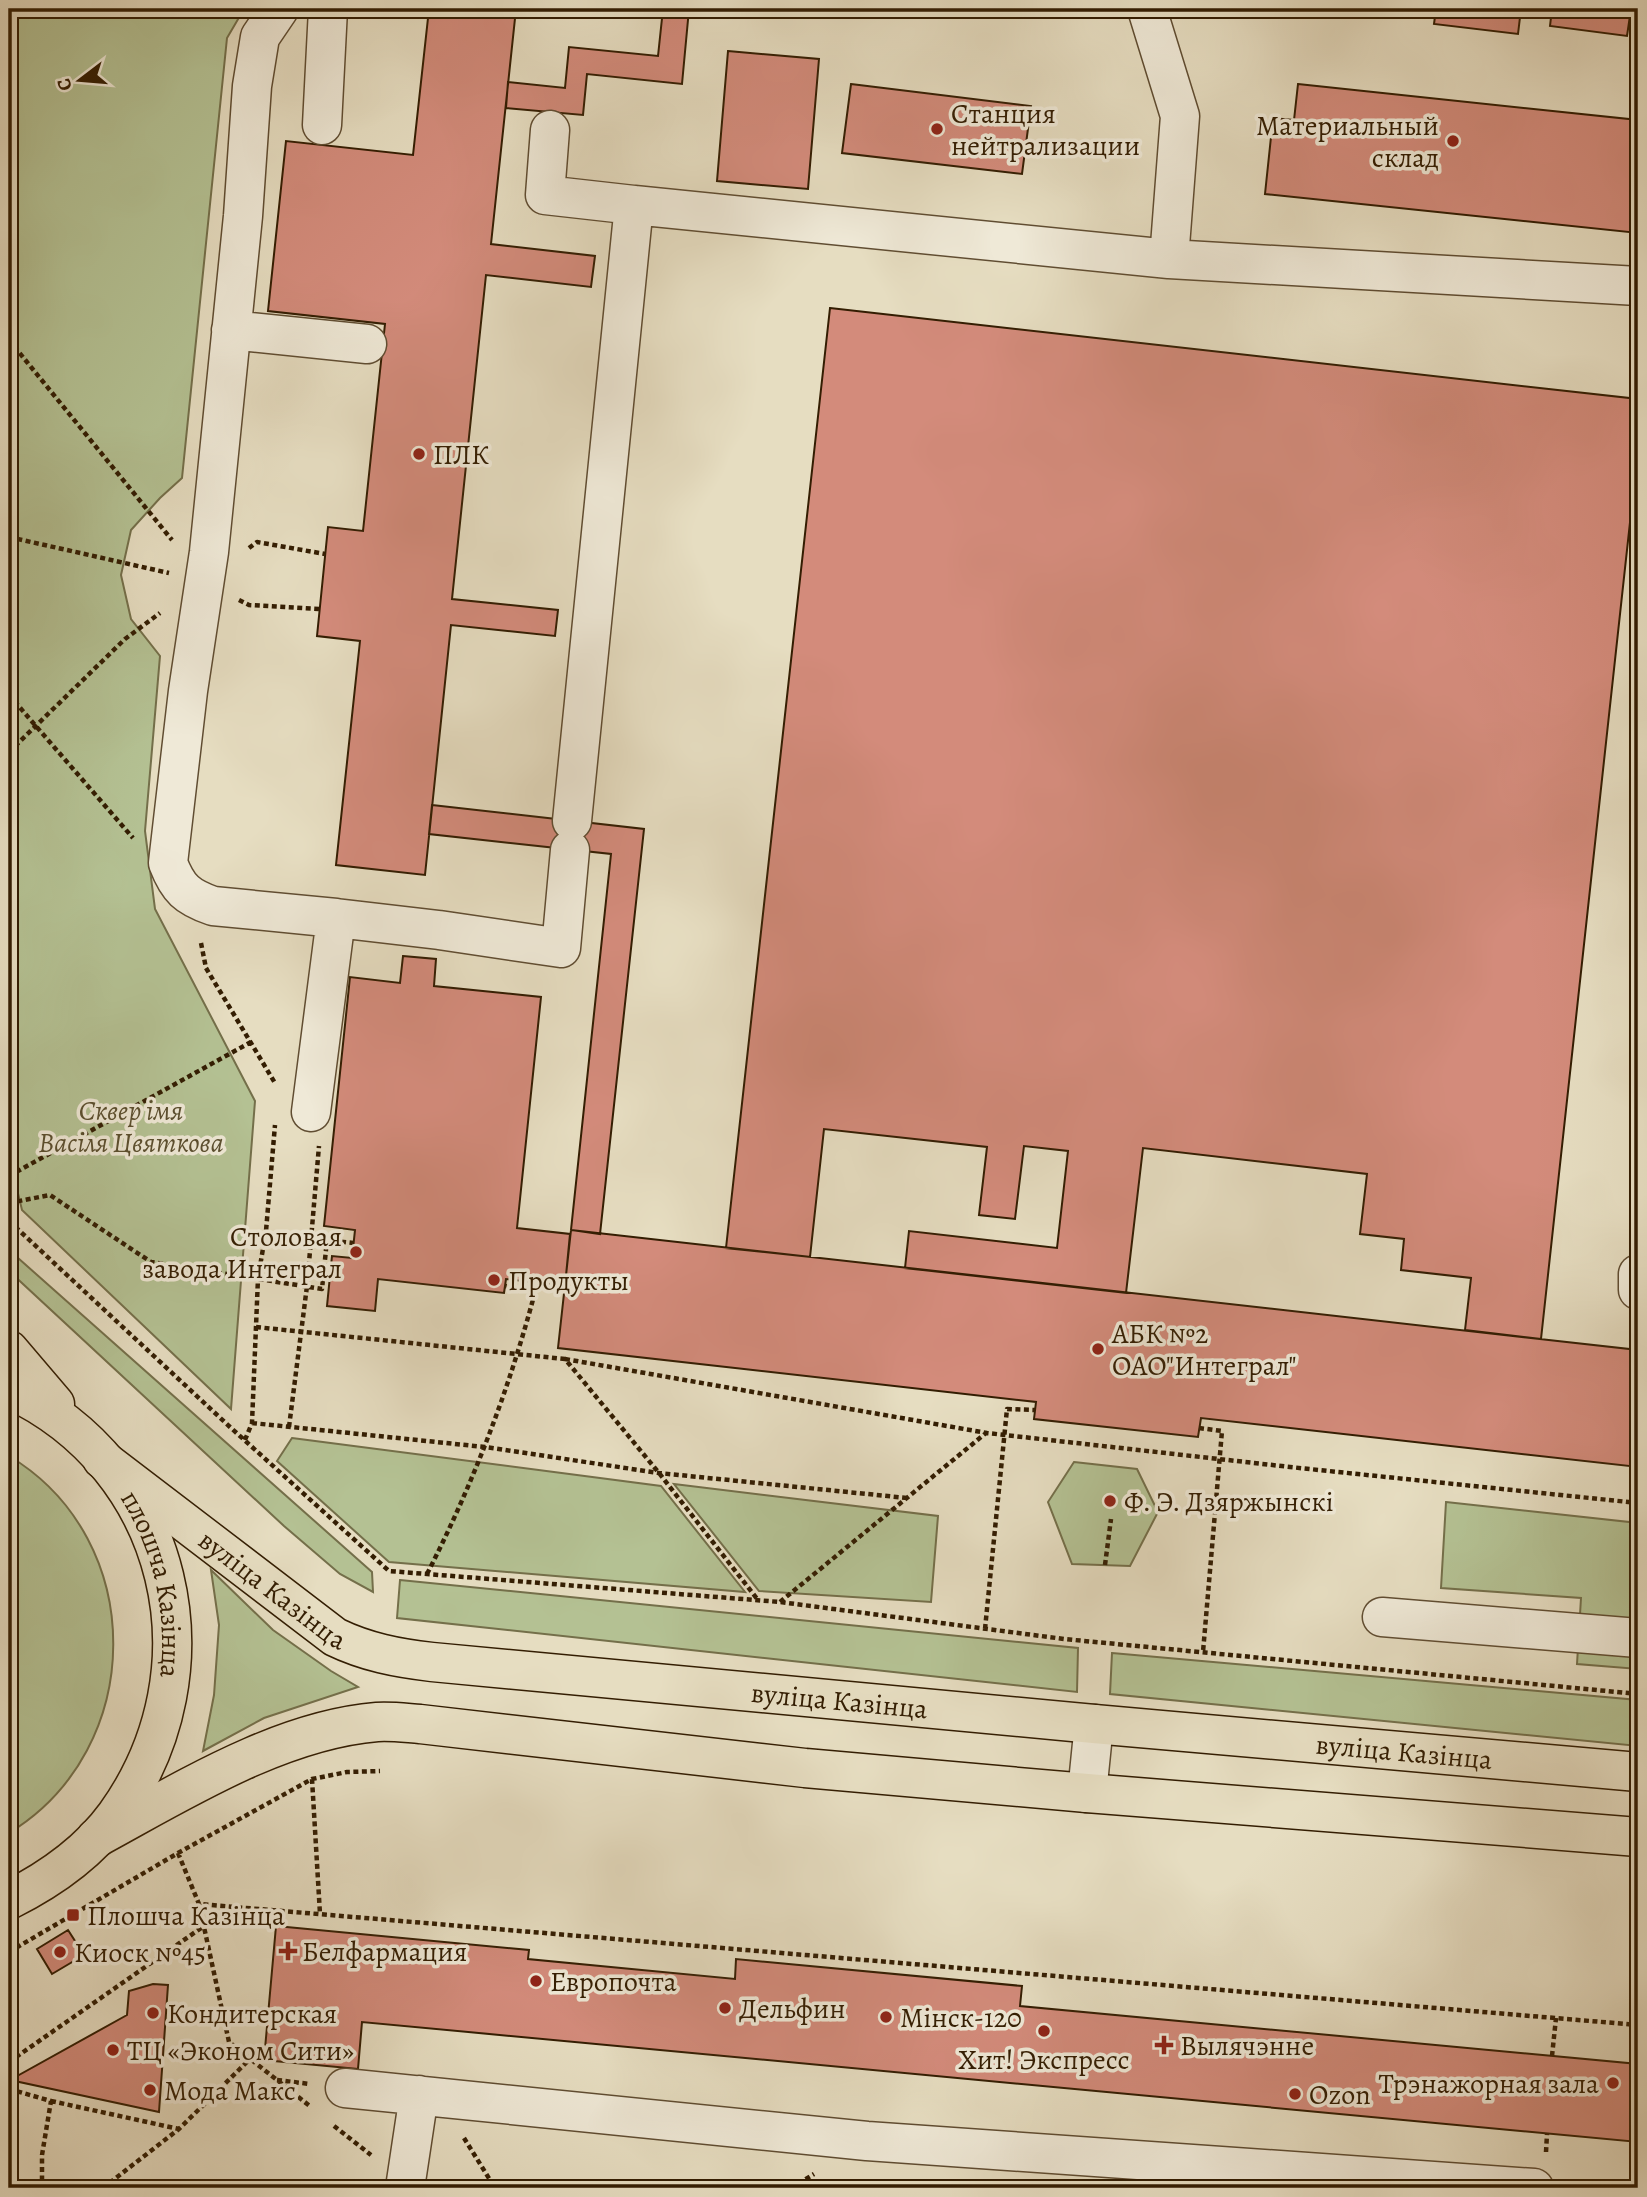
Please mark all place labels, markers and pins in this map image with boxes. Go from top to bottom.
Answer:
place label: Станция нейтрализации [951,95,1140,165]
place label: Материальный склад [1256,107,1439,177]
marker: Станция нейтрализации [929,121,945,137]
marker: Материальный склад [1445,133,1461,149]
place label: ПЛК [433,436,489,474]
marker: ПЛК [411,446,427,462]
place label: Столовая завода Интеграл [142,1218,342,1288]
marker: Столовая завода Интеграл [348,1244,364,1260]
place label: Продукты [508,1262,629,1300]
marker: Продукты [486,1272,502,1288]
place label: АБК №2 ОАО"Интеграл" [1111,1315,1297,1385]
marker: АБК №2 ОАО"Интеграл" [1090,1341,1106,1357]
place label: Ф. Э. Дзяржынскі [1124,1483,1334,1521]
marker: Ф. Э. Дзяржынскі [1102,1493,1118,1509]
place label: Плошча Казінца [87,1897,285,1935]
marker: Плошча Казінца [65,1907,81,1923]
place label: Белфармация [302,1933,467,1971]
place label: Киоск №45 [74,1934,206,1972]
marker: Белфармация [280,1943,296,1959]
marker: Киоск №45 [52,1944,68,1960]
place label: Европочта [550,1963,677,2001]
marker: Европочта [528,1973,544,1989]
place label: Дельфин [739,1990,846,2028]
place label: Кондитерская [167,1995,337,2033]
place label: Мінск-120 [900,1999,1022,2037]
marker: Дельфин [717,2000,733,2016]
marker: Кондитерская [145,2005,161,2021]
marker: Мінск-120 [878,2009,894,2025]
marker: Хит! Экспресс [1036,2023,1052,2039]
place label: Вылячэнне [1180,2027,1314,2065]
place label: ТЦ «Эконом Сити» [127,2032,354,2070]
marker: Вылячэнне [1154,2035,1174,2055]
place label: Хит! Экспресс [958,2041,1130,2079]
marker: ТЦ «Эконом Сити» [105,2042,121,2058]
place label: Трэнажорная зала [1378,2065,1599,2103]
place label: Мода Макс [164,2072,296,2110]
marker: Трэнажорная зала [1605,2075,1621,2091]
place label: Ozon [1309,2076,1371,2114]
marker: Мода Макс [142,2082,158,2098]
marker: Ozon [1287,2086,1303,2102]

